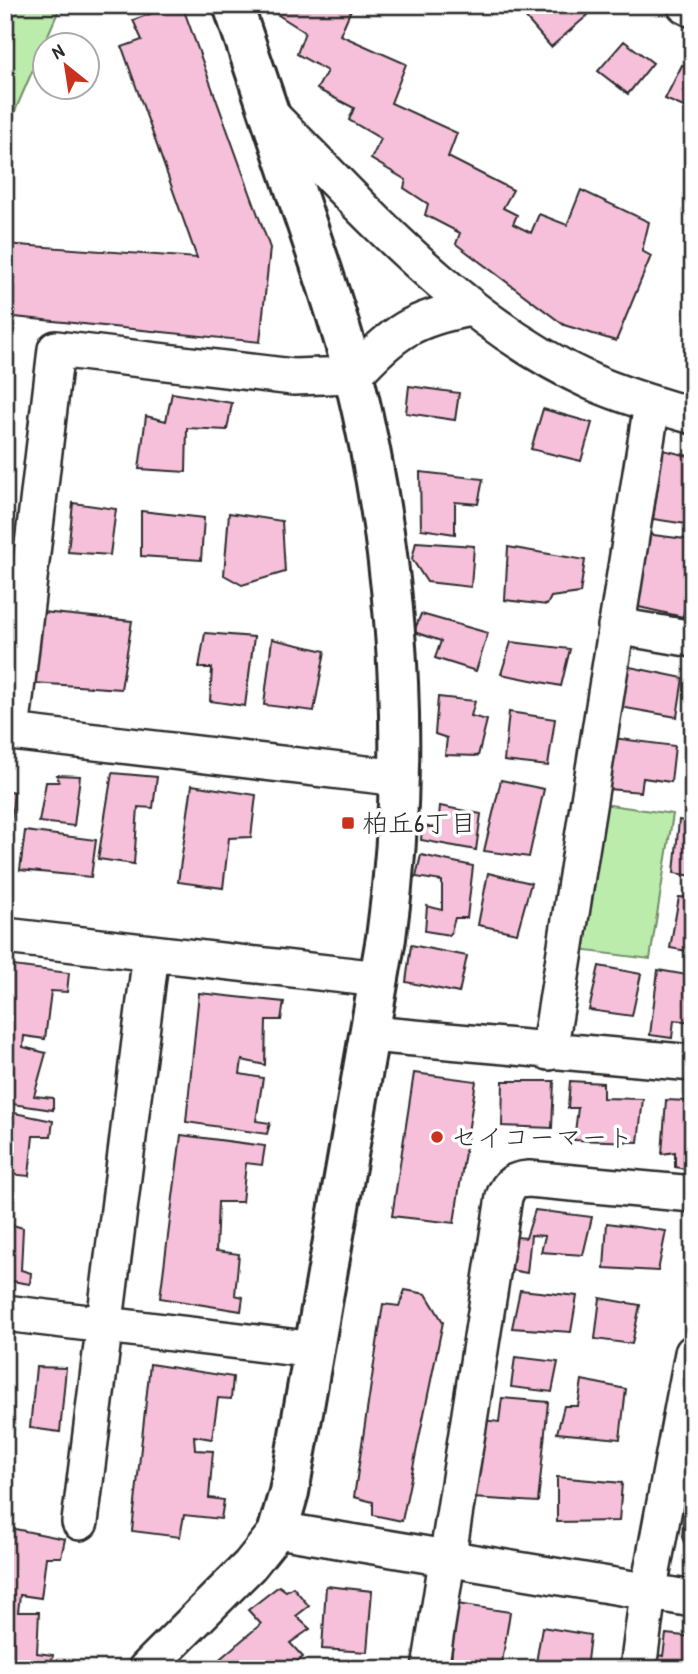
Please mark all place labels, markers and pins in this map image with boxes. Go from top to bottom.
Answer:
place label: 柏丘6丁目 [362,805,476,840]
marker: 柏丘6丁目 [340,815,356,831]
place label: セイコーマート [451,1119,634,1154]
marker: セイコーマート [429,1129,445,1145]

